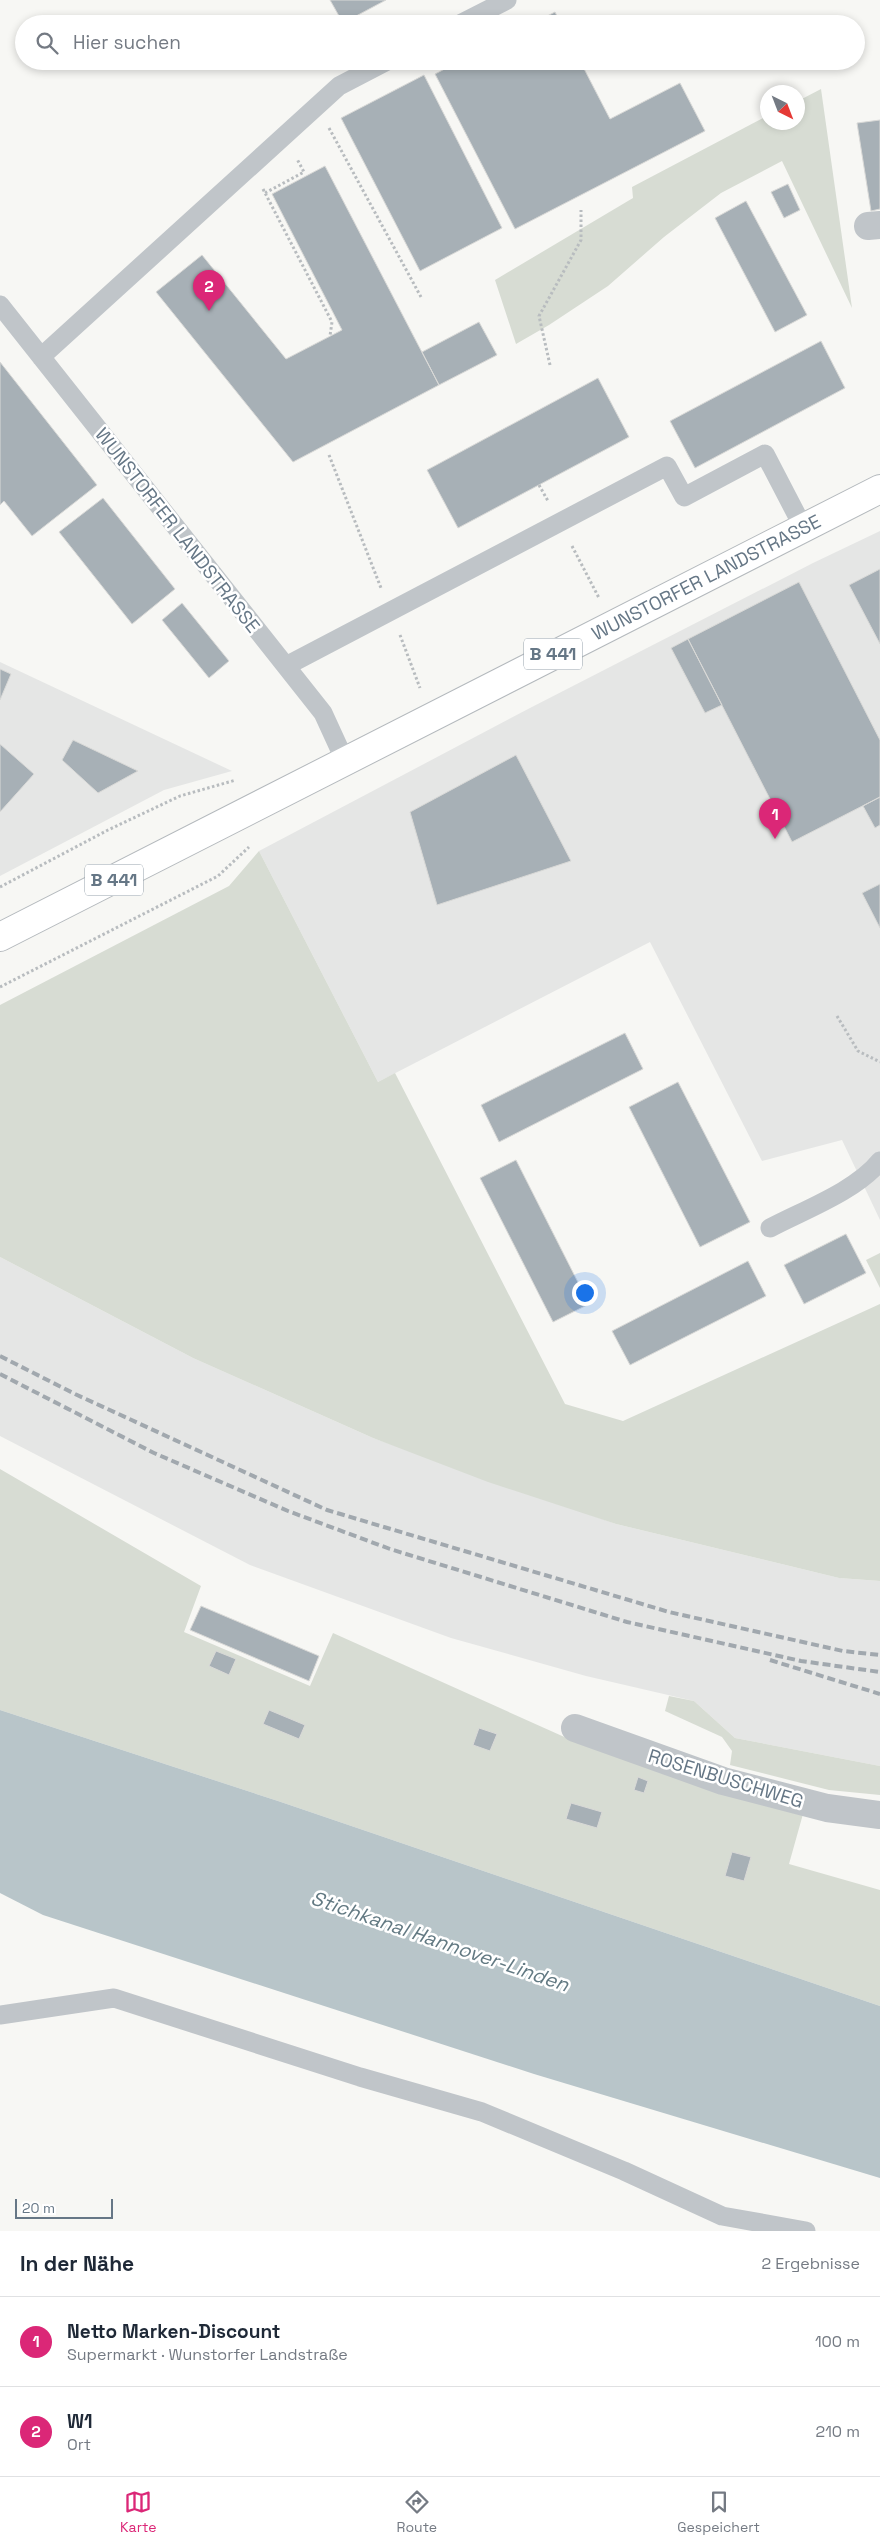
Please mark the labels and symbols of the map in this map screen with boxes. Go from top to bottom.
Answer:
north arrow [760,85,805,130]
pin: 2 [193,270,225,311]
street label: WUNSTORFER LANDSTRASSE [90,423,266,638]
street label: WUNSTORFER LANDSTRASSE [587,509,825,646]
road number: B 441 [524,639,582,670]
pin: 1 [759,798,791,839]
road number: B 441 [85,864,143,896]
your location [572,1280,598,1306]
street label: ROSENBUSCHWEG [645,1743,807,1814]
water label: Stichkanal Hannover-Linden [308,1885,573,1998]
scale bar [15,2196,112,2219]

